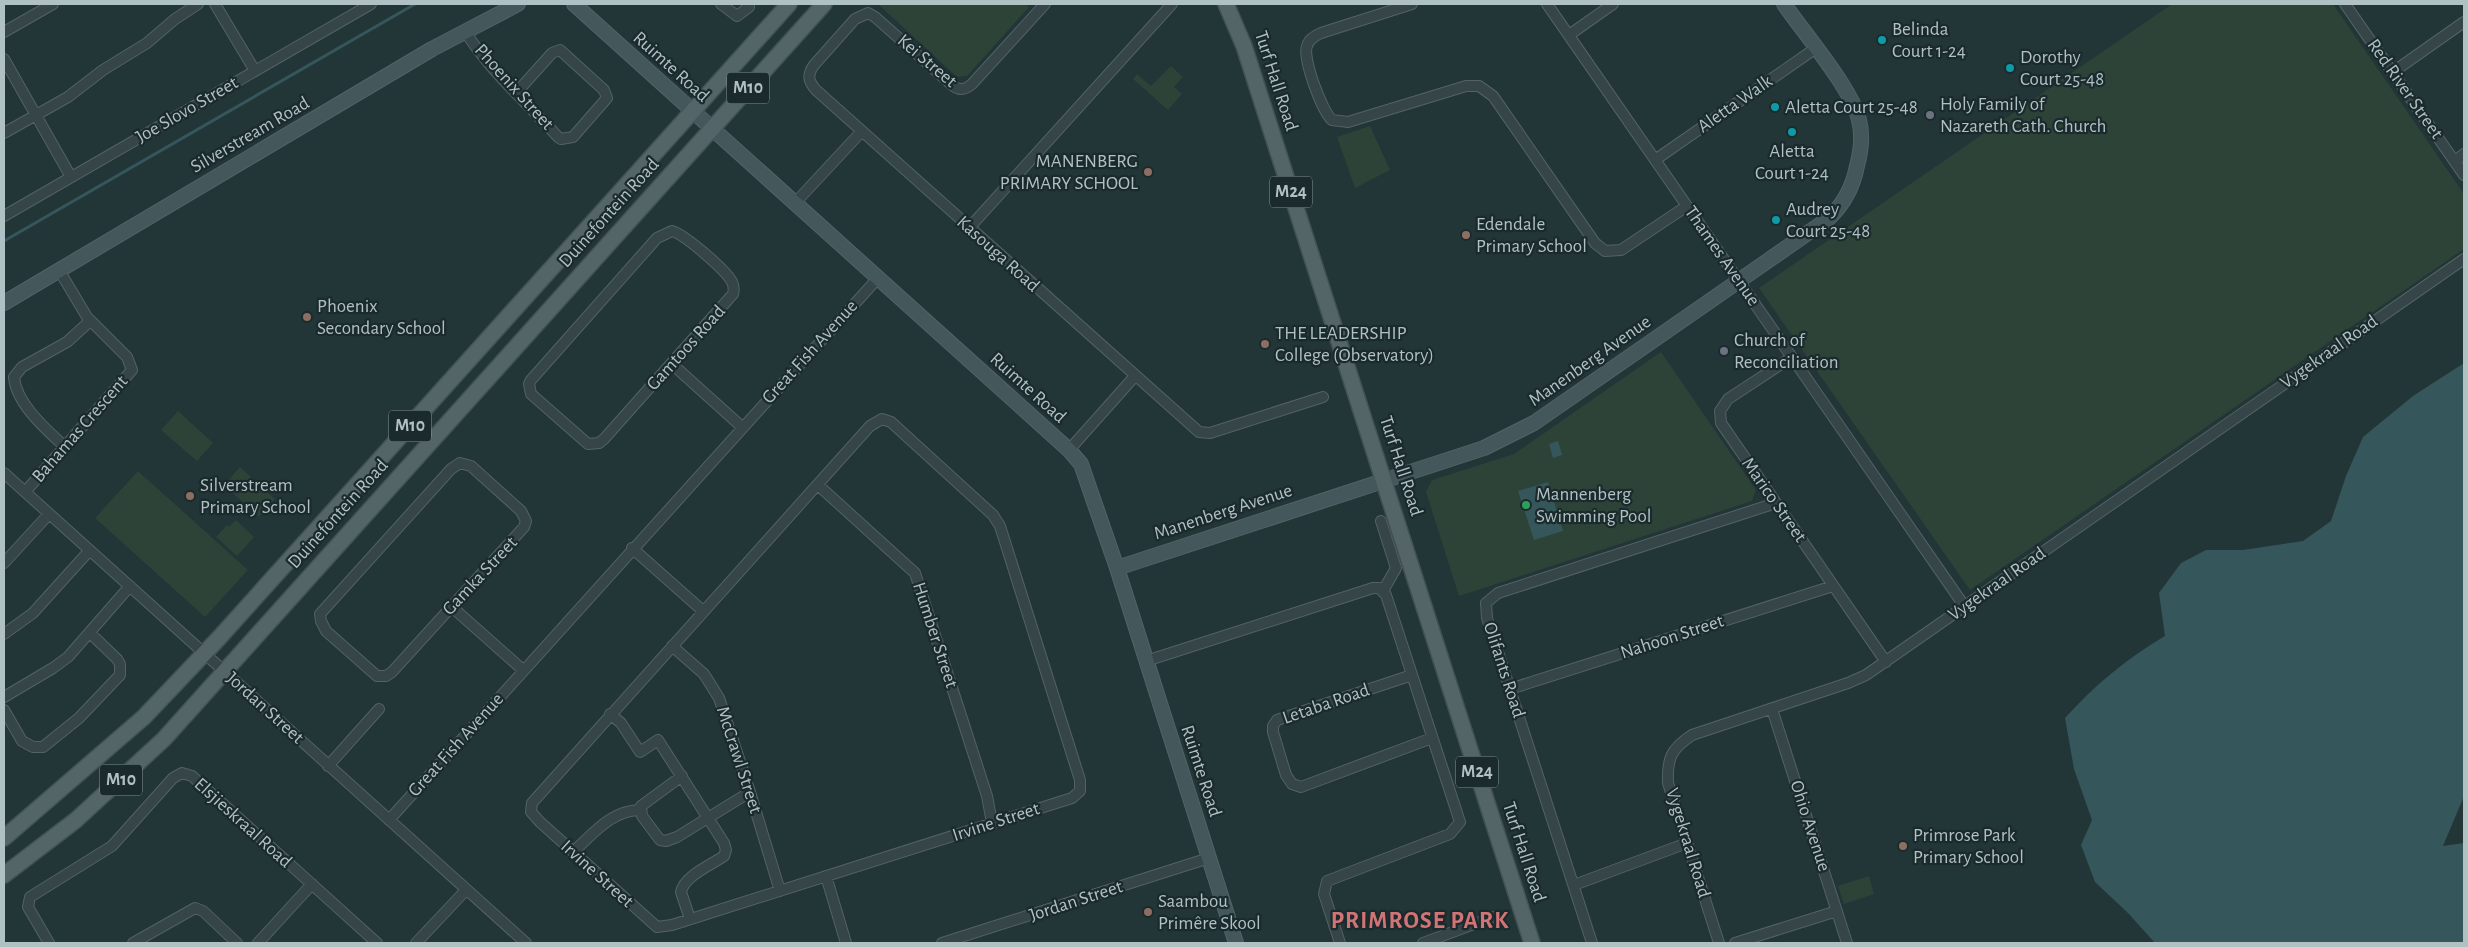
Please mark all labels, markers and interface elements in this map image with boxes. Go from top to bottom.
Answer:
place label: Belinda Court 1-24 [1892,20,1966,61]
street label: Ruimte Road [629,28,713,106]
street label: Turf Hall Road [1251,29,1301,134]
street label: Kei Street [894,31,960,91]
marker: Belinda Court 1-24 [1876,34,1888,46]
street label: Red River Street [2364,36,2446,142]
street label: Phoenix Street [471,40,557,134]
place label: Dorothy Court 25-48 [2020,48,2104,89]
marker: Dorothy Court 25-48 [2004,62,2016,74]
street label: Aletta Walk [1694,71,1776,137]
street label: Joe Slovo Street [133,73,241,147]
road number: M10 [727,73,769,104]
street label: Silverstream Road [187,93,313,177]
place label: Holy Family of Nazareth Cath. Church [1940,95,2106,136]
place label: Aletta Court 25-48 [1785,98,1918,117]
marker: Aletta Court 25-48 [1769,101,1781,113]
marker: Holy Family of Nazareth Cath. Church [1924,109,1936,121]
marker: Aletta Court 1-24 [1786,126,1798,138]
place label: Aletta Court 1-24 [1755,142,1829,183]
place label: MANENBERG PRIMARY SCHOOL [1000,152,1138,193]
street label: Duinefontein Road [555,155,663,271]
marker: MANENBERG PRIMARY SCHOOL [1142,166,1154,178]
road number: M24 [1270,176,1312,208]
place label: Audrey Court 25-48 [1786,200,1870,241]
street label: Thames Avenue [1681,203,1763,309]
street label: Kasouga Road [953,212,1043,296]
marker: Audrey Court 25-48 [1770,214,1782,226]
place label: Edendale Primary School [1476,215,1587,256]
marker: Edendale Primary School [1460,229,1472,241]
place label: Phoenix Secondary School [317,297,446,338]
street label: Great Fish Avenue [759,297,861,407]
street label: Gamtoos Road [643,302,729,394]
marker: Phoenix Secondary School [301,311,313,323]
street label: Manenberg Avenue [1525,312,1655,410]
street label: Vygekraal Road [2277,312,2381,392]
place label: THE LEADERSHIP College (Observatory) [1275,324,1434,365]
place label: Church of Reconciliation [1734,331,1838,372]
marker: THE LEADERSHIP College (Observatory) [1259,338,1271,350]
marker: Church of Reconciliation [1718,345,1730,357]
street label: Ruimte Road [986,349,1070,427]
street label: Bahamas Crescent [29,372,131,486]
road number: M10 [389,411,431,442]
street label: Turf Hall Road [1376,414,1426,519]
street label: Marico Street [1738,454,1810,546]
street label: Duinefontein Road [284,456,392,572]
place label: Silverstream Primary School [200,476,311,517]
street label: Manenberg Avenue [1151,481,1295,543]
place label: Mannenberg Swimming Pool [1536,485,1651,526]
marker: Silverstream Primary School [184,490,196,502]
marker: Mannenberg Swimming Pool [1520,499,1532,511]
street label: Gamka Street [439,533,521,619]
street label: Vygekraal Road [1945,544,2049,624]
street label: Humber Street [909,580,961,690]
street label: Nahoon Street [1618,611,1726,663]
street label: Olifants Road [1480,620,1528,720]
street label: Jordan Street [223,669,307,747]
street label: Letaba Road [1280,680,1372,728]
street label: Great Fish Avenue [405,690,507,800]
street label: McCrawl Street [713,704,765,816]
street label: Ruimte Road [1177,723,1225,819]
road number: M24 [1456,756,1498,788]
road number: M10 [100,764,142,796]
street label: Elsjieskraal Road [191,774,296,872]
street label: Ohio Avenue [1786,778,1834,874]
street label: Vygekraal Road [1662,786,1714,900]
street label: Irvine Street [950,799,1042,845]
street label: Turf Hall Road [1499,800,1549,905]
place label: Primrose Park Primary School [1913,826,2024,867]
street label: Irvine Street [557,837,637,911]
marker: Primrose Park Primary School [1897,840,1909,852]
street label: Jordan Street [1027,877,1125,925]
place label: Saambou Primêre Skool [1158,892,1261,933]
marker: Saambou Primêre Skool [1142,906,1154,918]
district label: PRIMROSE PARK [1331,909,1509,933]

